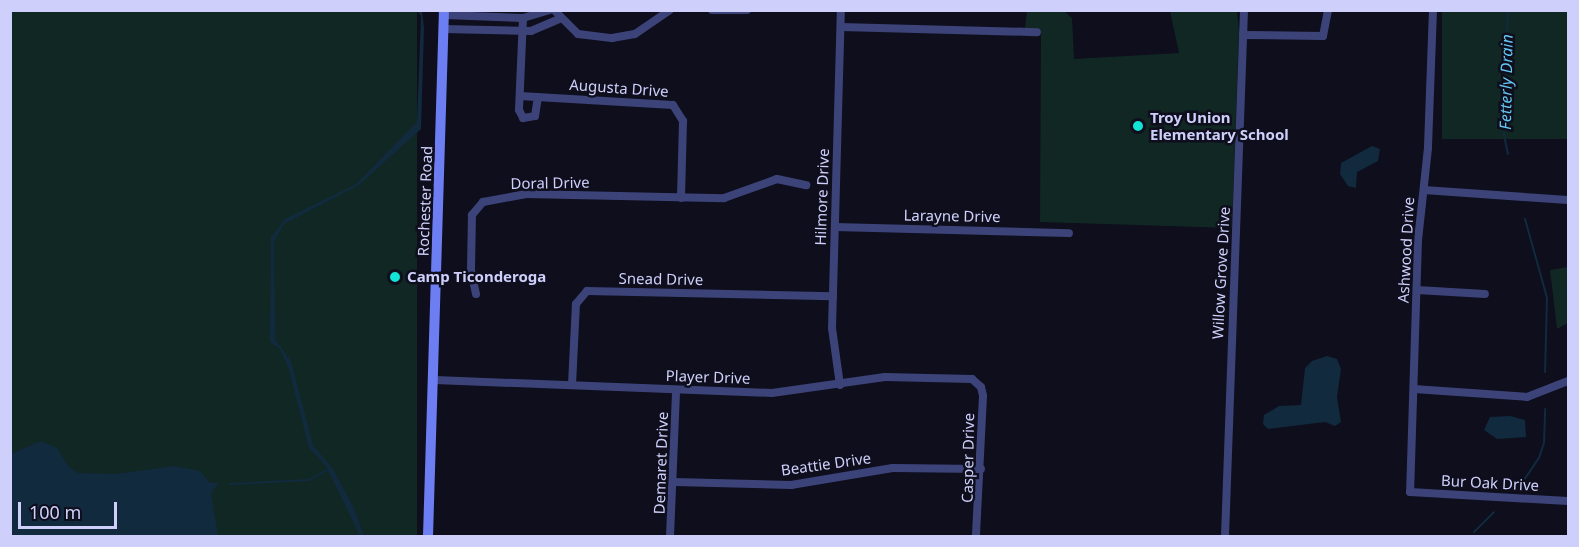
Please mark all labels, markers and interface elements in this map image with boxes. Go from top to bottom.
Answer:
water label: Fetterly Drain [1496,34,1516,130]
street label: Augusta Drive [569,76,669,100]
place label: Troy Union Elementary School [1150,108,1289,143]
marker: Troy Union Elementary School [1131,119,1145,133]
street label: Rochester Road [414,145,436,257]
street label: Hilmore Drive [811,148,833,246]
street label: Doral Drive [510,173,590,193]
street label: Ashwood Drive [1394,197,1418,303]
street label: Larayne Drive [903,206,1001,226]
street label: Willow Grove Drive [1209,206,1233,340]
place label: Camp Ticonderoga [407,268,546,286]
street label: Snead Drive [619,269,703,289]
marker: Camp Ticonderoga [388,270,402,284]
street label: Player Drive [665,367,751,387]
street label: Demaret Drive [650,411,672,515]
street label: Casper Drive [958,413,978,503]
street label: Beattie Drive [780,449,872,479]
street label: Bur Oak Drive [1440,471,1540,495]
scale bar [21,490,120,528]
text: 100 m [29,500,81,524]

